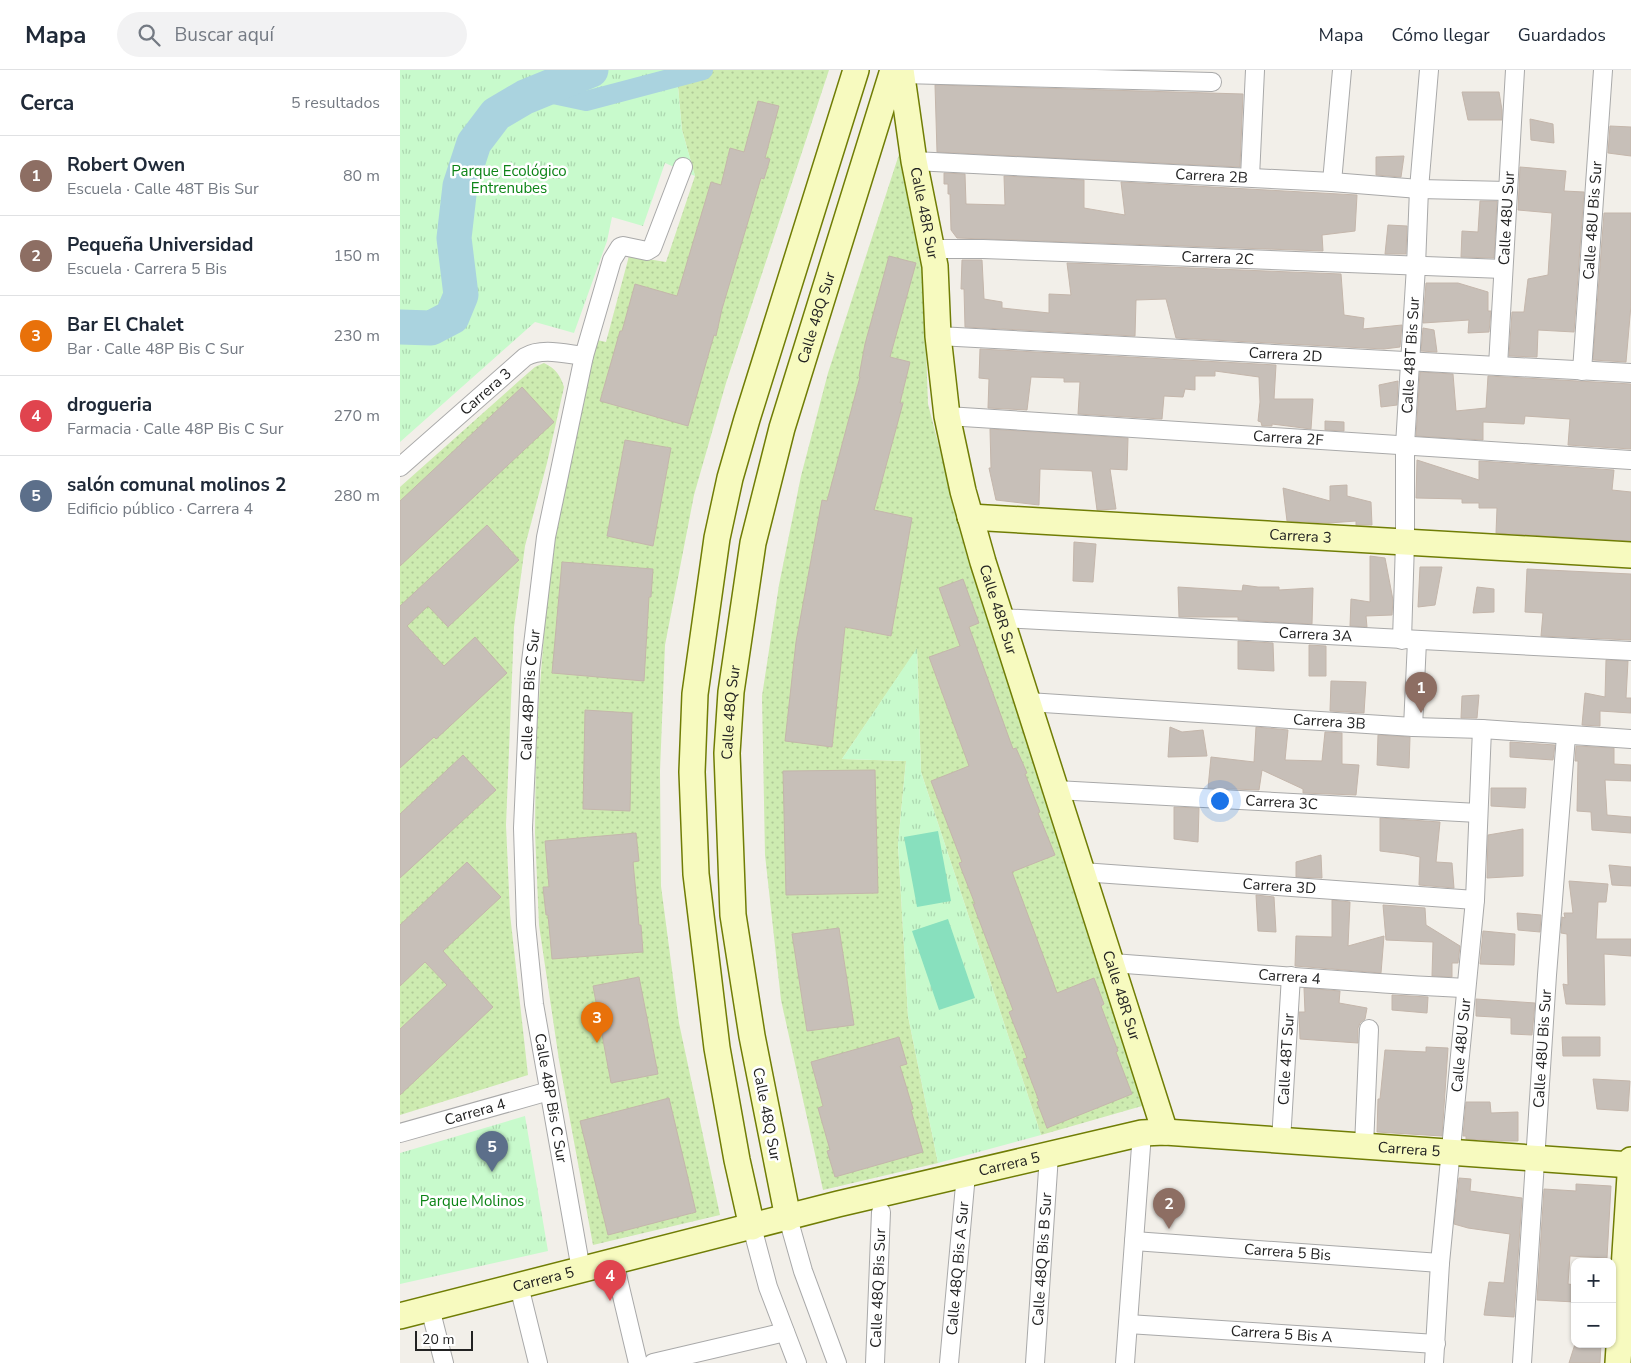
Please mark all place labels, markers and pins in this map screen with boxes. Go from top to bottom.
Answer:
pin: 1 [1405,672,1437,713]
pin: 3 [581,1002,613,1043]
pin: 5 [476,1131,508,1172]
pin: 2 [1153,1188,1185,1229]
pin: 4 [594,1260,626,1301]

